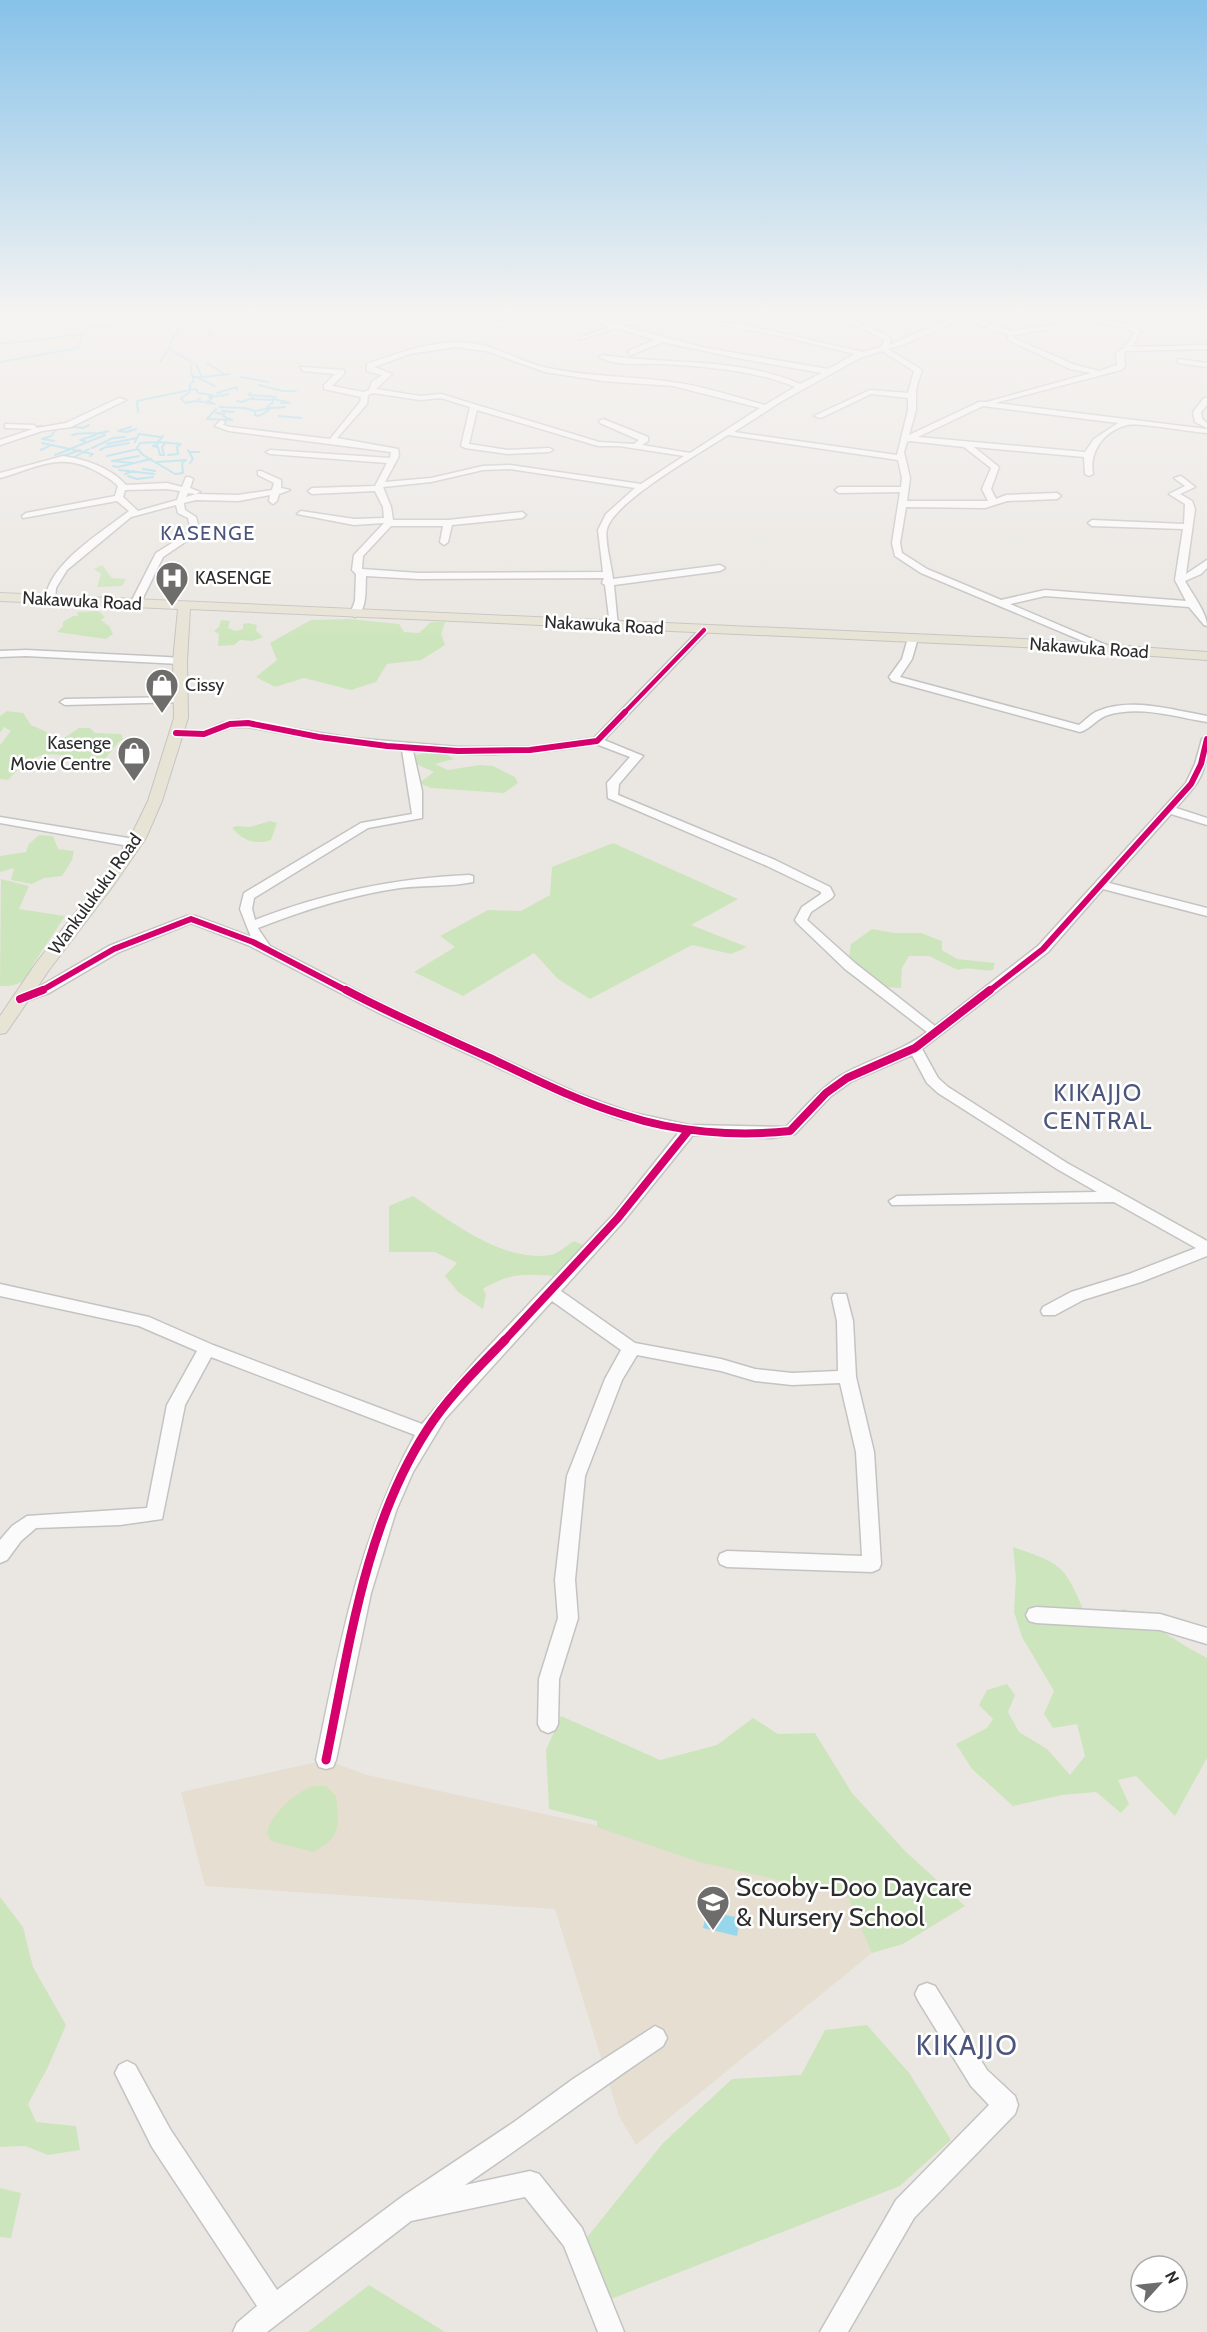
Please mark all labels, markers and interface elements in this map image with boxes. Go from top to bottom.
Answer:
district label: KASENGE [160,521,256,545]
hospital icon: KASENGE [154,560,190,607]
place label: KASENGE [195,567,272,589]
street label: Nakawuka Road [22,587,142,615]
street label: Nakawuka Road [544,611,664,639]
street label: Nakawuka Road [1029,633,1149,663]
shop icon: Cissy [144,667,180,714]
place label: Cissy [185,674,224,696]
place label: Kasenge Movie Centre [10,732,111,775]
shop icon: Kasenge Movie Centre [116,735,152,782]
street label: Wankulukuku Road [44,829,146,959]
district label: KIKAJJO CENTRAL [1043,1078,1153,1135]
place label: Scooby-Doo Daycare & Nursery School [736,1871,972,1933]
school or university icon: Scooby-Doo Daycare & Nursery School [695,1884,731,1931]
district label: KIKAJJO [916,2028,1018,2062]
north arrow [1129,2254,1189,2314]
text: N [1161,2268,1183,2287]

